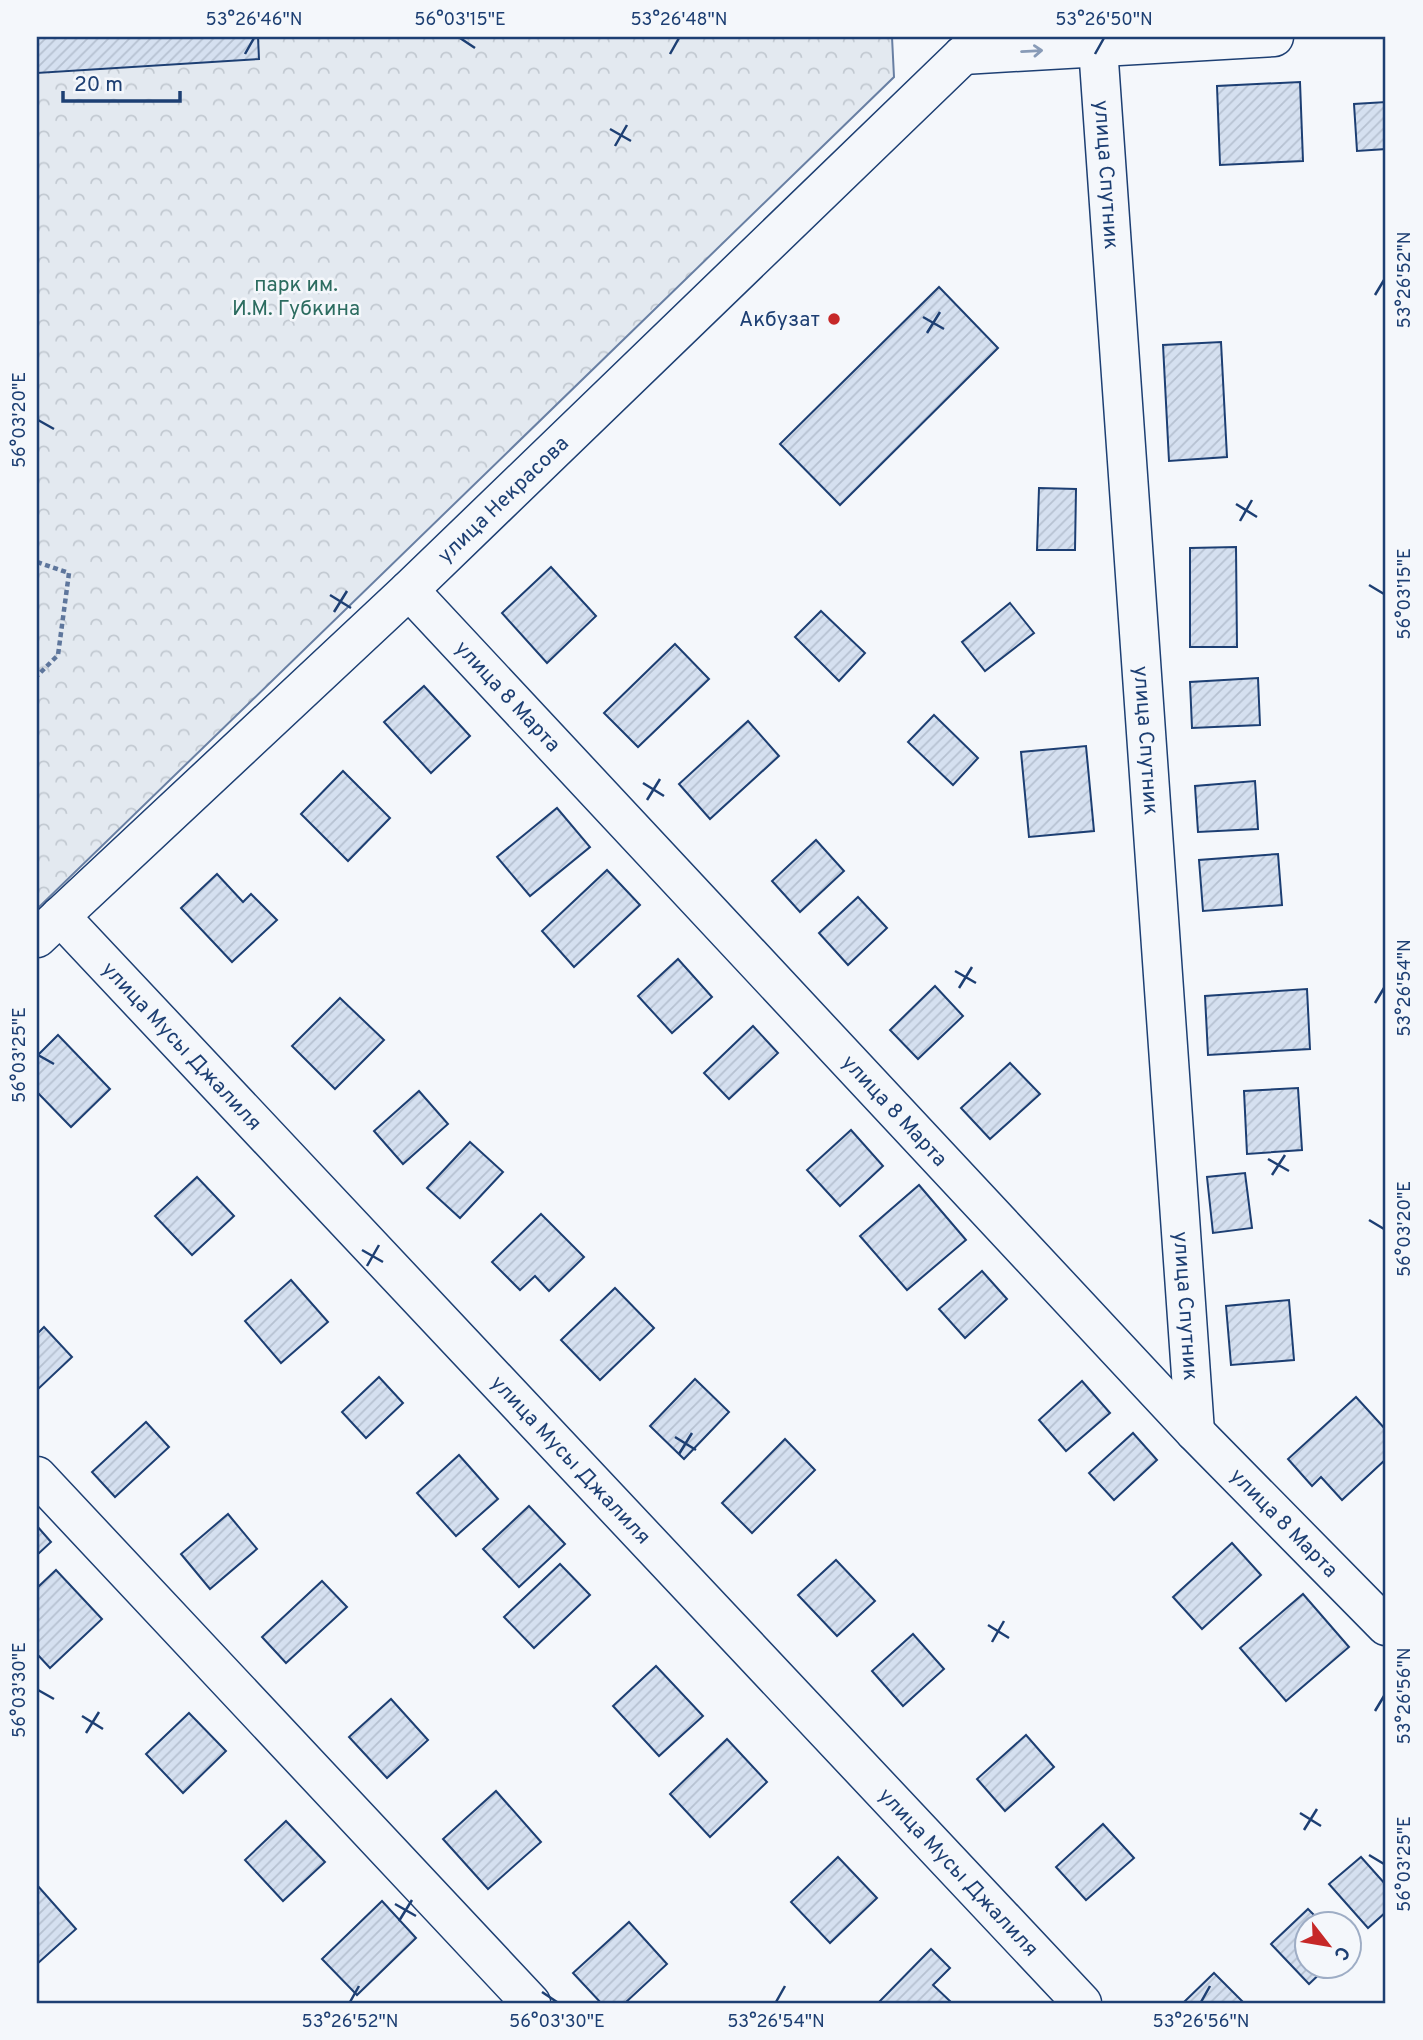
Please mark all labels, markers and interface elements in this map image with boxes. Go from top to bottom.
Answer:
text: 53°26'46"N [206,9,302,32]
text: 56°03'15"E [414,9,506,32]
text: 53°26'48"N [630,9,728,32]
text: 53°26'50"N [1055,9,1153,32]
one-way arrow [1020,44,1042,57]
scale bar [63,60,180,104]
text: 20 m [74,72,123,99]
street label: улица Спутник [1087,99,1124,250]
text: 53°26'52"N [1394,231,1417,329]
park label: парк им. И.М. Губкина [232,272,360,323]
place label: Акбузат [739,307,820,334]
marker: Акбузат [826,311,842,327]
text: 56°03'20"E [9,372,32,468]
street label: улица Некрасова [433,431,575,570]
text: 56°03'15"E [1394,548,1417,640]
street label: улица 8 Марта [448,635,566,759]
street label: улица Спутник [1126,665,1164,816]
text: 53°26'54"N [1394,939,1417,1037]
street label: улица Мусы Джалиля [95,956,267,1137]
text: 56°03'25"E [9,1007,32,1103]
street label: улица 8 Марта [835,1050,953,1173]
text: 56°03'20"E [1394,1181,1417,1277]
street label: улица Спутник [1166,1231,1203,1382]
street label: улица Мусы Джалиля [484,1370,656,1551]
street label: улица 8 Марта [1223,1463,1343,1584]
text: 56°03'30"E [9,1642,32,1738]
text: 53°26'56"N [1394,1648,1417,1744]
street label: улица Мусы Джалиля [872,1783,1044,1963]
text: 56°03'25"E [1394,1816,1417,1912]
north arrow [1294,1910,1364,1980]
text: С [1327,1941,1354,1964]
text: 53°26'52"N [301,2011,399,2034]
text: 56°03'30"E [509,2011,605,2034]
text: 53°26'54"N [727,2011,825,2034]
text: 53°26'56"N [1153,2011,1249,2034]

